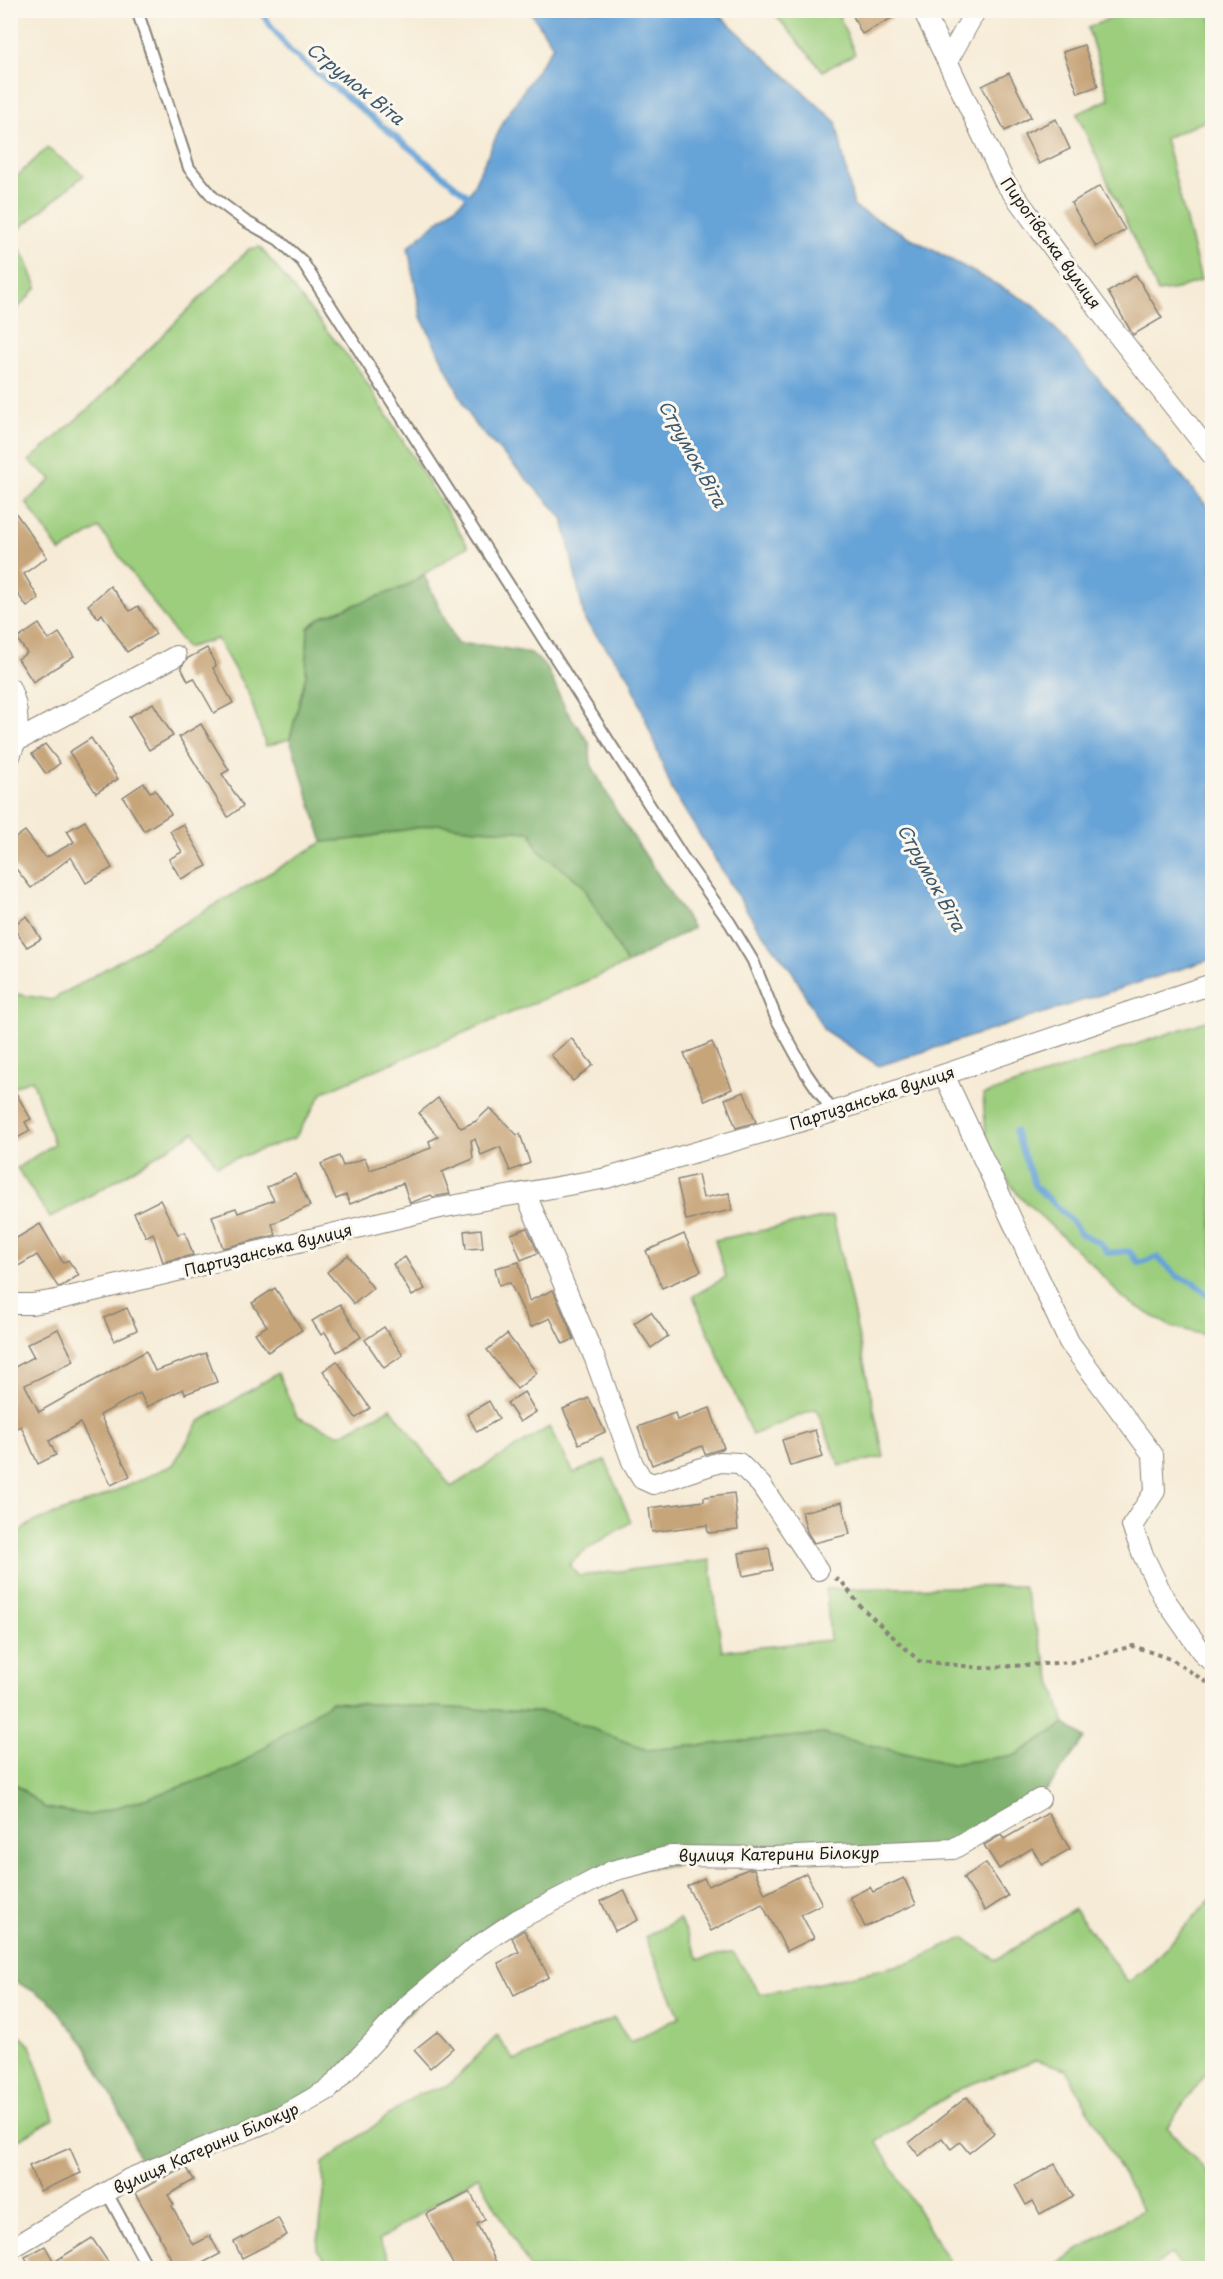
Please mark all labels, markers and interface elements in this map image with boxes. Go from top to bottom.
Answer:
water label: Струмок Віта [301,35,411,131]
street label: Пирогівська вулиця [996,172,1108,313]
water label: Струмок Віта [653,395,734,513]
water label: Струмок Віта [892,819,973,937]
street label: Партизанська вулиця [786,1059,957,1135]
street label: Партизанська вулиця [181,1217,354,1282]
street label: вулиця Катерини Білокур [678,1839,880,1867]
street label: вулиця Катерини Білокур [109,2095,302,2199]

